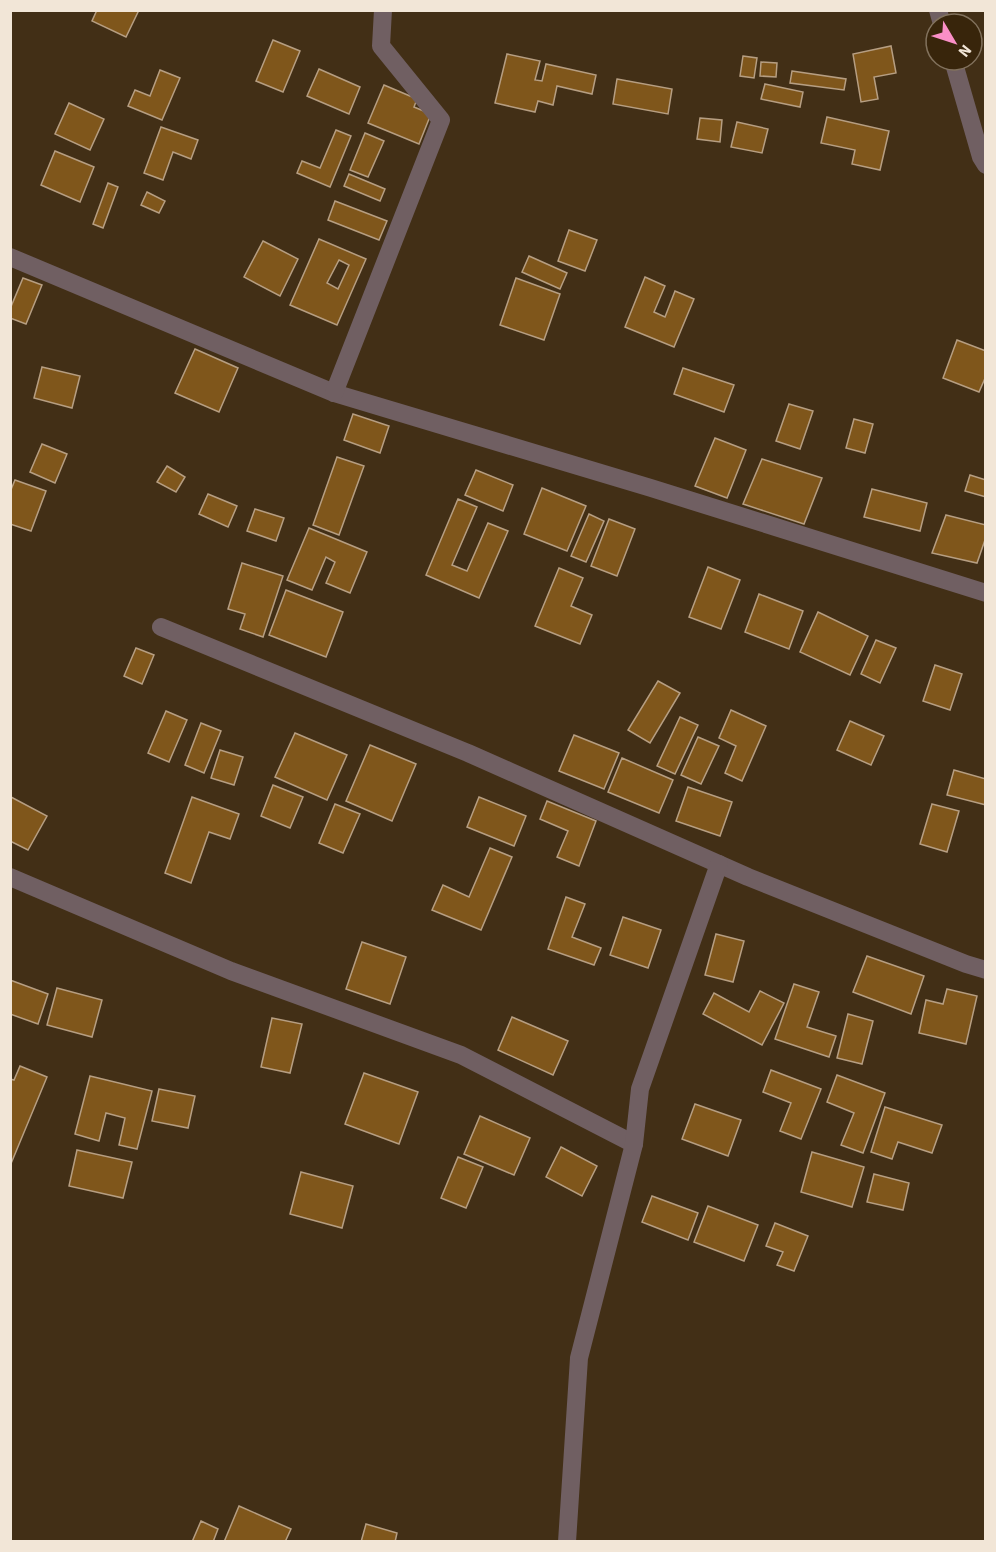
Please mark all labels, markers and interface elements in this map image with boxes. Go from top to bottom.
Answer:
north arrow [924,12,984,72]
text: N [953,40,977,62]

